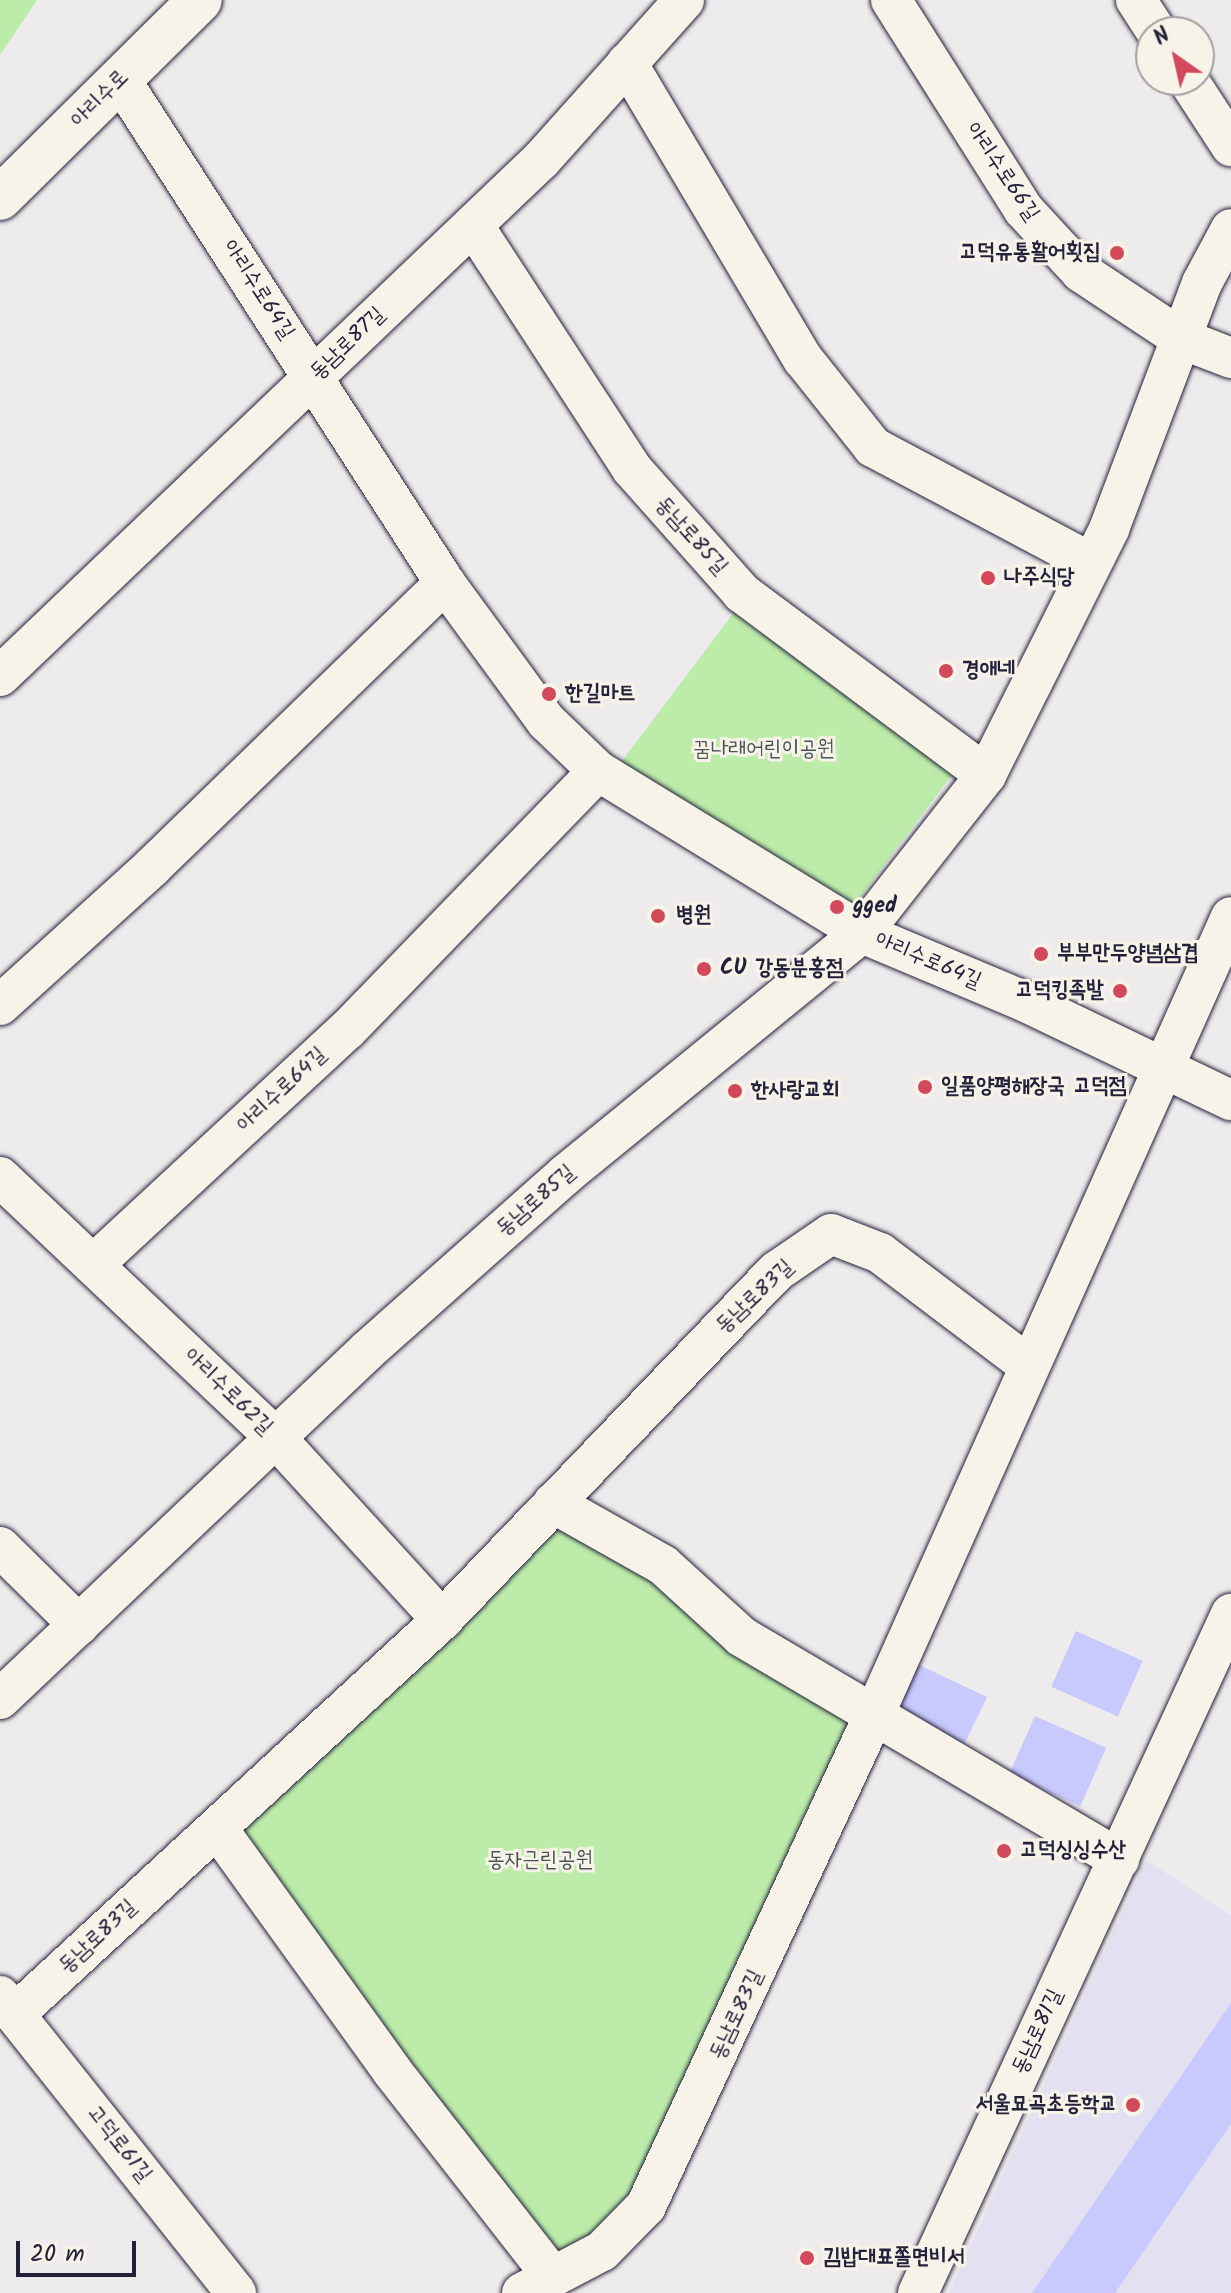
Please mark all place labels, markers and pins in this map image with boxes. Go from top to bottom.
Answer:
place label: 고덕유통활어횟집 [959,240,1101,266]
marker: 고덕유통활어횟집 [1108,244,1126,262]
place label: 나주식당 [1004,565,1075,591]
marker: 나주식당 [979,569,997,587]
place label: 경애네 [962,658,1015,684]
marker: 경애네 [937,662,955,680]
place label: 한길마트 [565,681,636,707]
marker: 한길마트 [540,685,558,703]
place label: gged [853,894,897,920]
marker: gged [828,898,846,916]
place label: 병원 [676,903,711,929]
marker: 병원 [647,905,669,927]
place label: 부부만두양념삼겹 [1057,941,1199,967]
marker: 부부만두양념삼겹 [1032,945,1050,963]
place label: CU 강동분홍점 [720,956,844,982]
marker: CU 강동분홍점 [695,960,713,978]
place label: 고덕킹족발 [1015,978,1104,1004]
marker: 고덕킹족발 [1111,982,1129,1000]
place label: 일품양평해장국 고덕점 [941,1074,1127,1100]
place label: 한사랑교회 [751,1078,840,1104]
marker: 일품양평해장국 고덕점 [916,1078,934,1096]
marker: 한사랑교회 [726,1082,744,1100]
place label: 고덕싱싱수산 [1020,1838,1126,1864]
marker: 고덕싱싱수산 [995,1842,1013,1860]
place label: 서울묘곡초등학교 [975,2092,1117,2118]
marker: 서울묘곡초등학교 [1124,2096,1142,2114]
place label: 김밥대표쫄면비서 [823,2245,965,2271]
marker: 김밥대표쫄면비서 [798,2249,816,2267]

